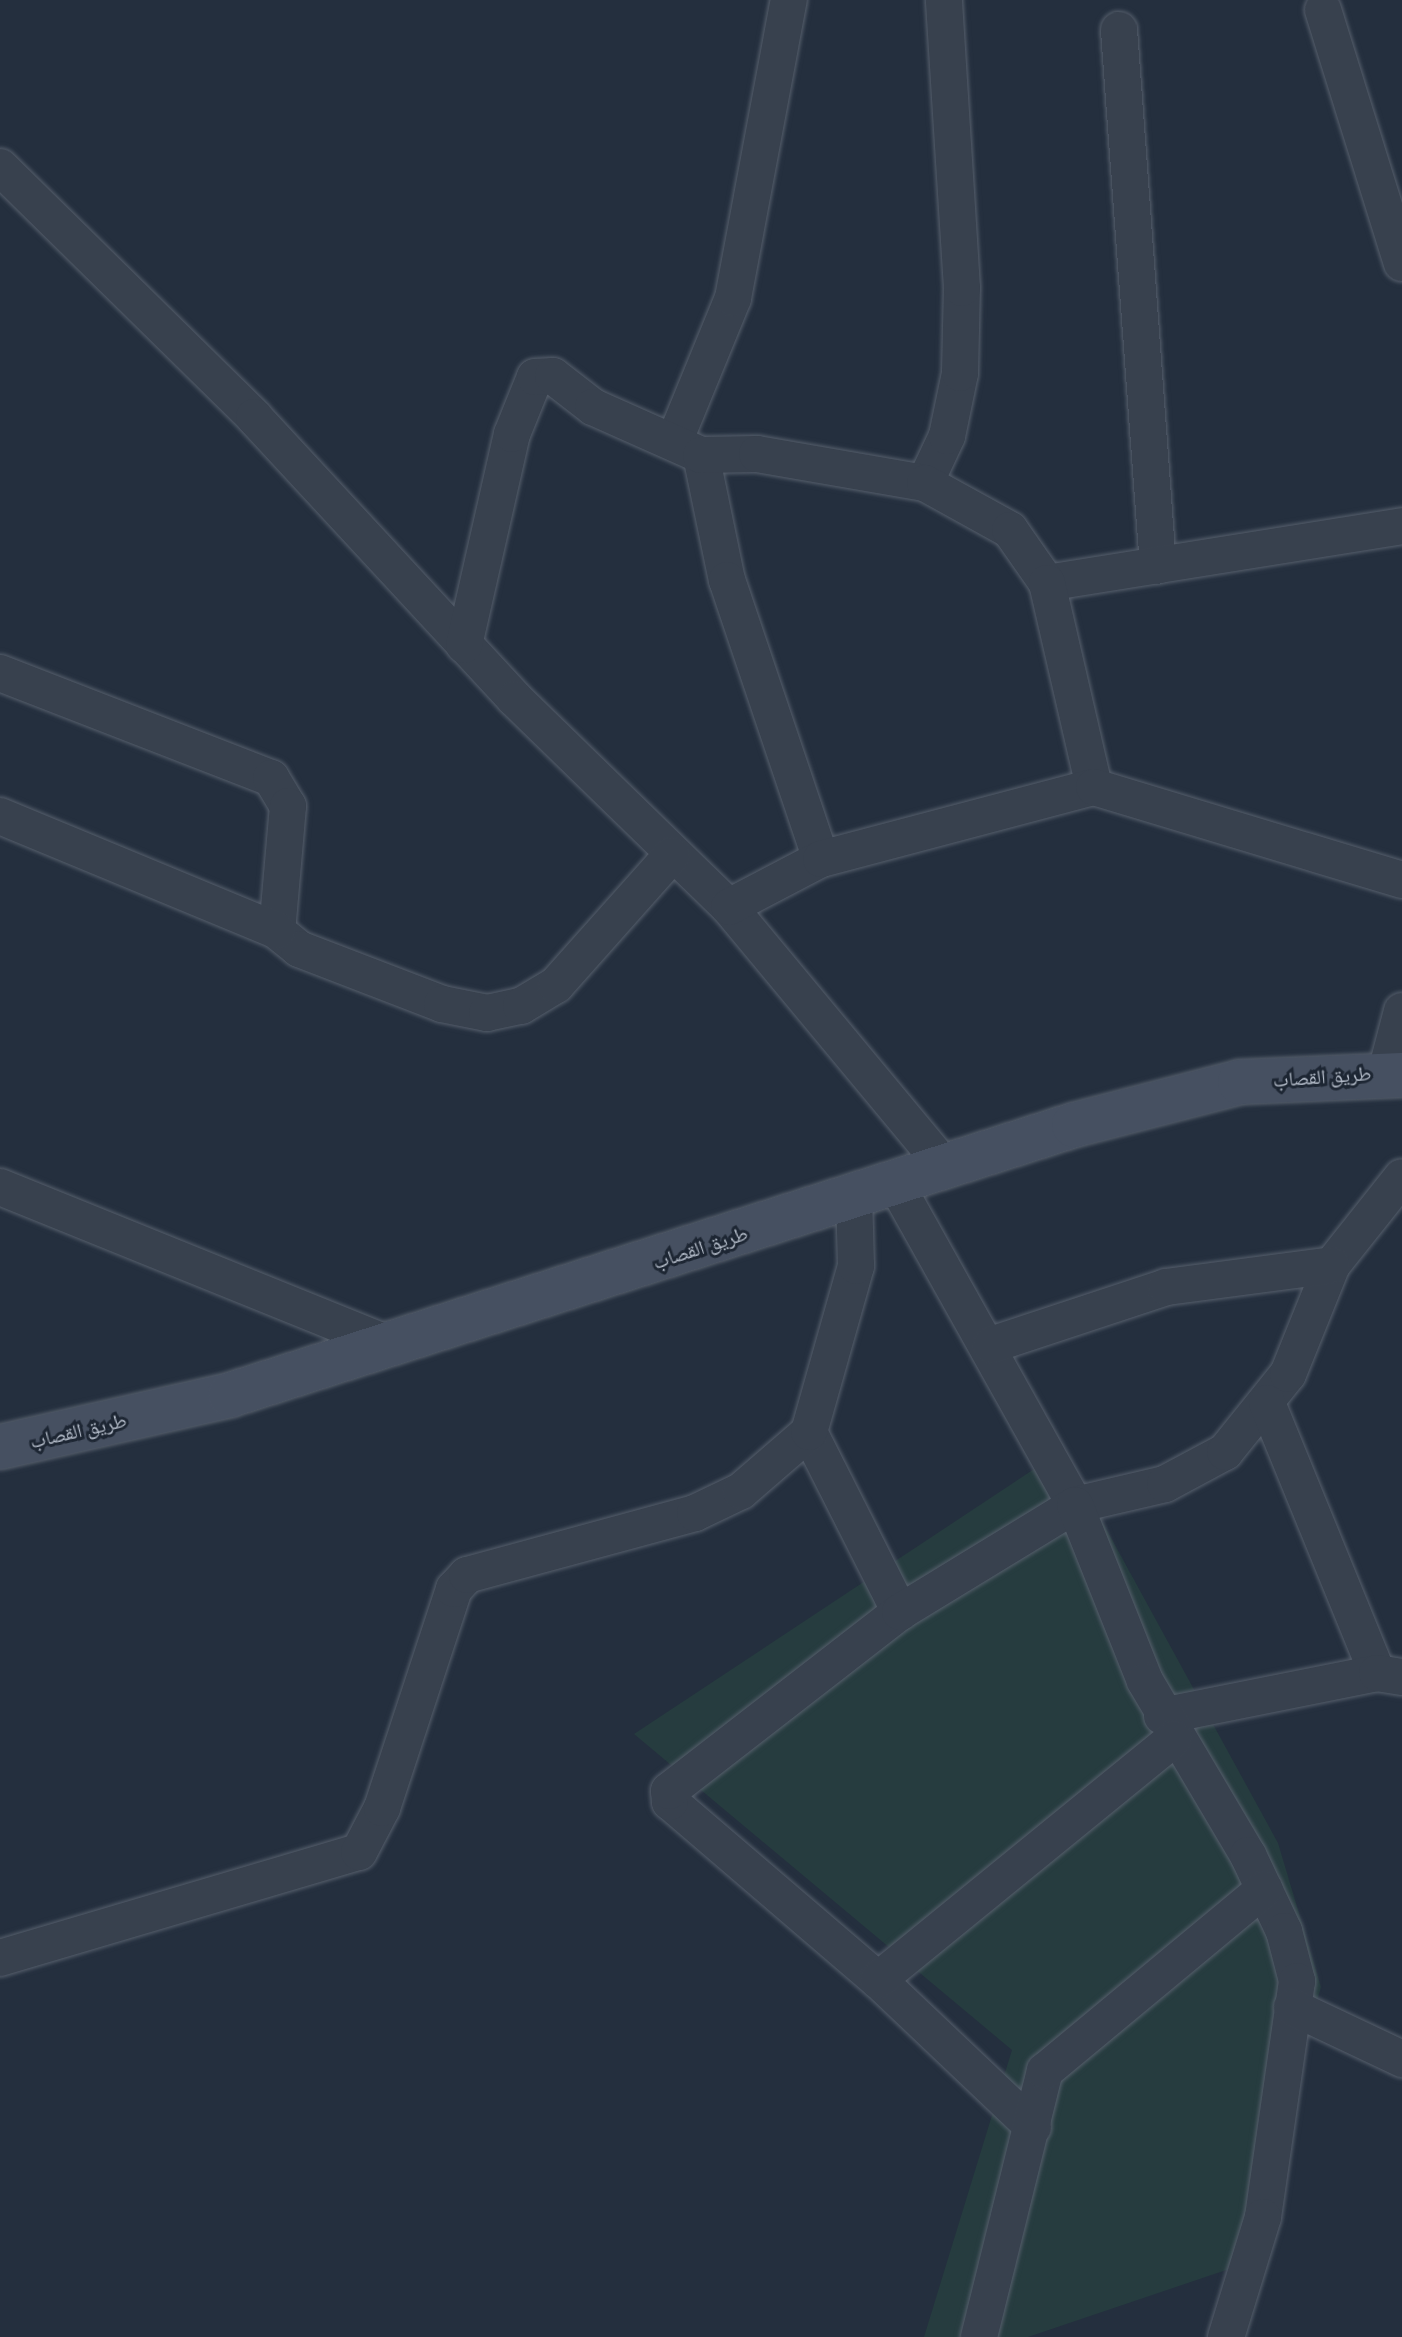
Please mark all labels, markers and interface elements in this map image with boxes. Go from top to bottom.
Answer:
street label: طريق القصاب [1272,1061,1372,1091]
street label: طريق القصاب [650,1220,750,1274]
street label: طريق القصاب [27,1407,129,1453]

